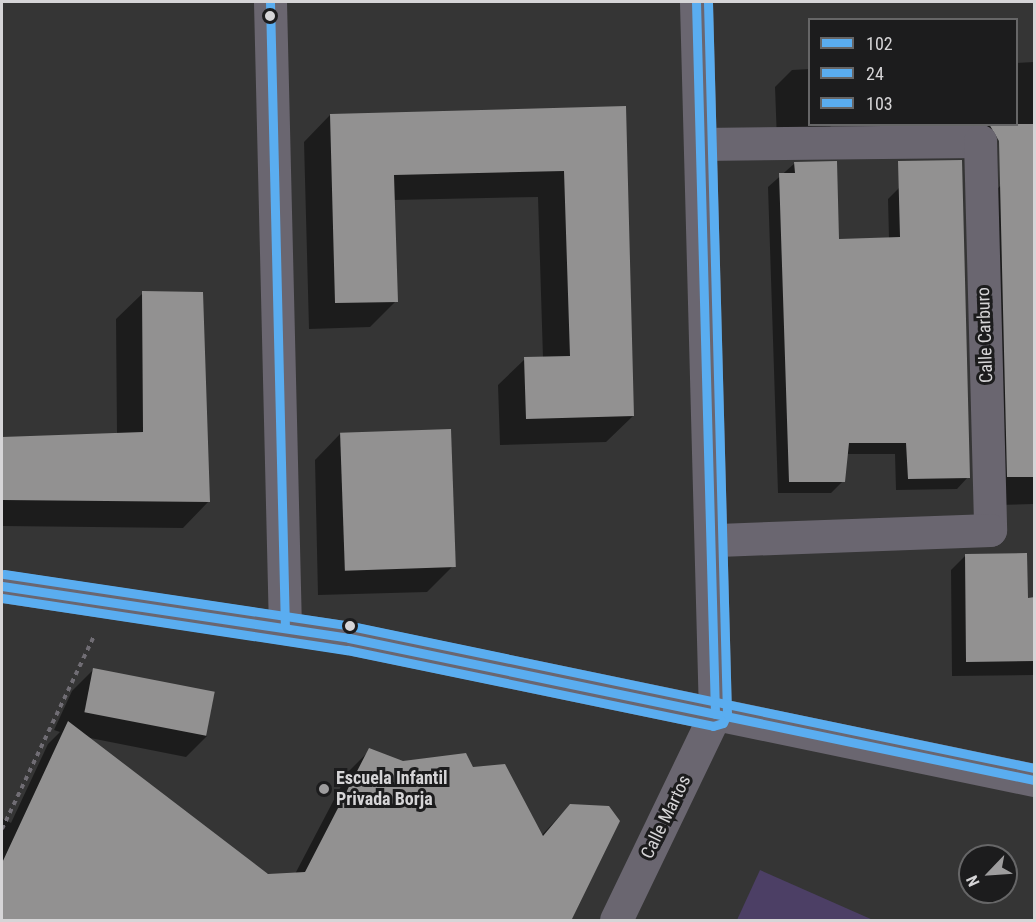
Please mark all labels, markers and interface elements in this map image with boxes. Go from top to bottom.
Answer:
unlabelled marker [264,10,276,22]
legend [808,18,1018,126]
text: 102 [866,33,893,54]
text: 24 [866,63,884,84]
text: 103 [866,93,893,114]
street label: Calle Carburo [973,287,997,383]
unlabelled marker [344,620,356,632]
place label: Escuela Infantil Privada Borja [336,768,447,810]
street label: Calle Martos [637,772,695,862]
marker: Escuela Infantil Privada Borja [317,782,331,796]
north arrow [958,844,1018,904]
text: N [962,873,984,889]

